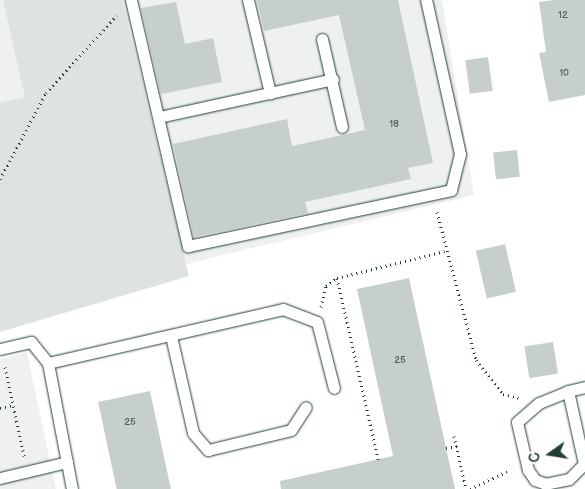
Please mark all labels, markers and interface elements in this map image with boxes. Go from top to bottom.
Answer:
house number: 12 [558,10,568,22]
house number: 10 [559,68,569,80]
house number: 18 [389,119,399,131]
house number: 25 [394,355,406,367]
house number: 25 [124,417,136,429]
north arrow [525,429,575,479]
text: С [526,451,544,464]

